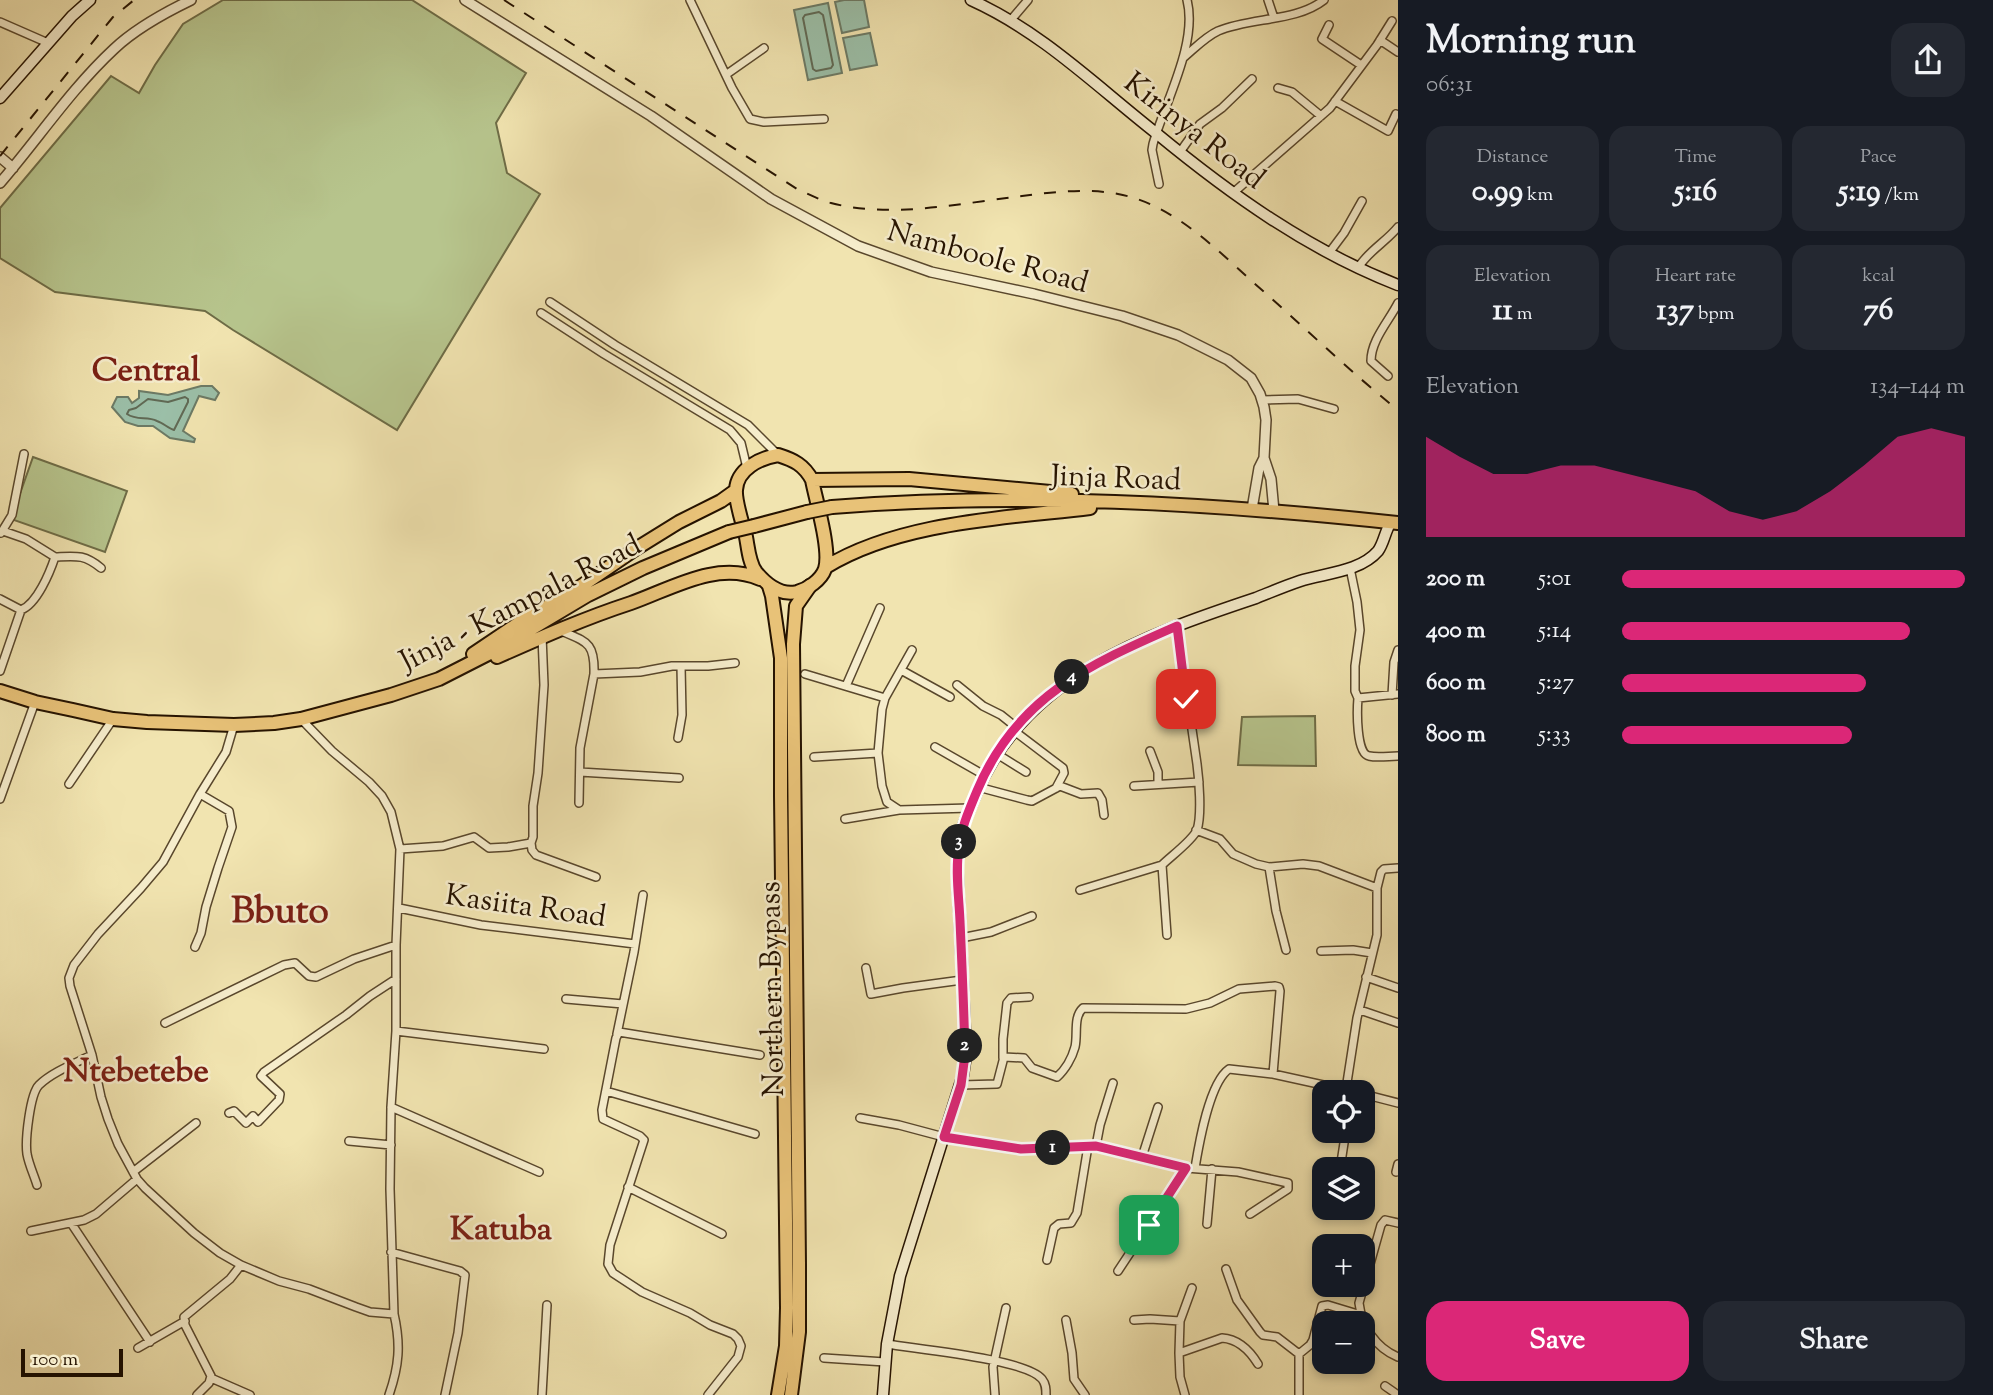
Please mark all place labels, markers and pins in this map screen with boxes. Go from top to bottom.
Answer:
pin: 4 [1054,660,1090,694]
pin [1156,669,1216,729]
pin: 3 [942,824,976,860]
pin: 2 [948,1028,982,1064]
pin: 1 [1036,1130,1070,1166]
pin [1119,1195,1179,1255]

